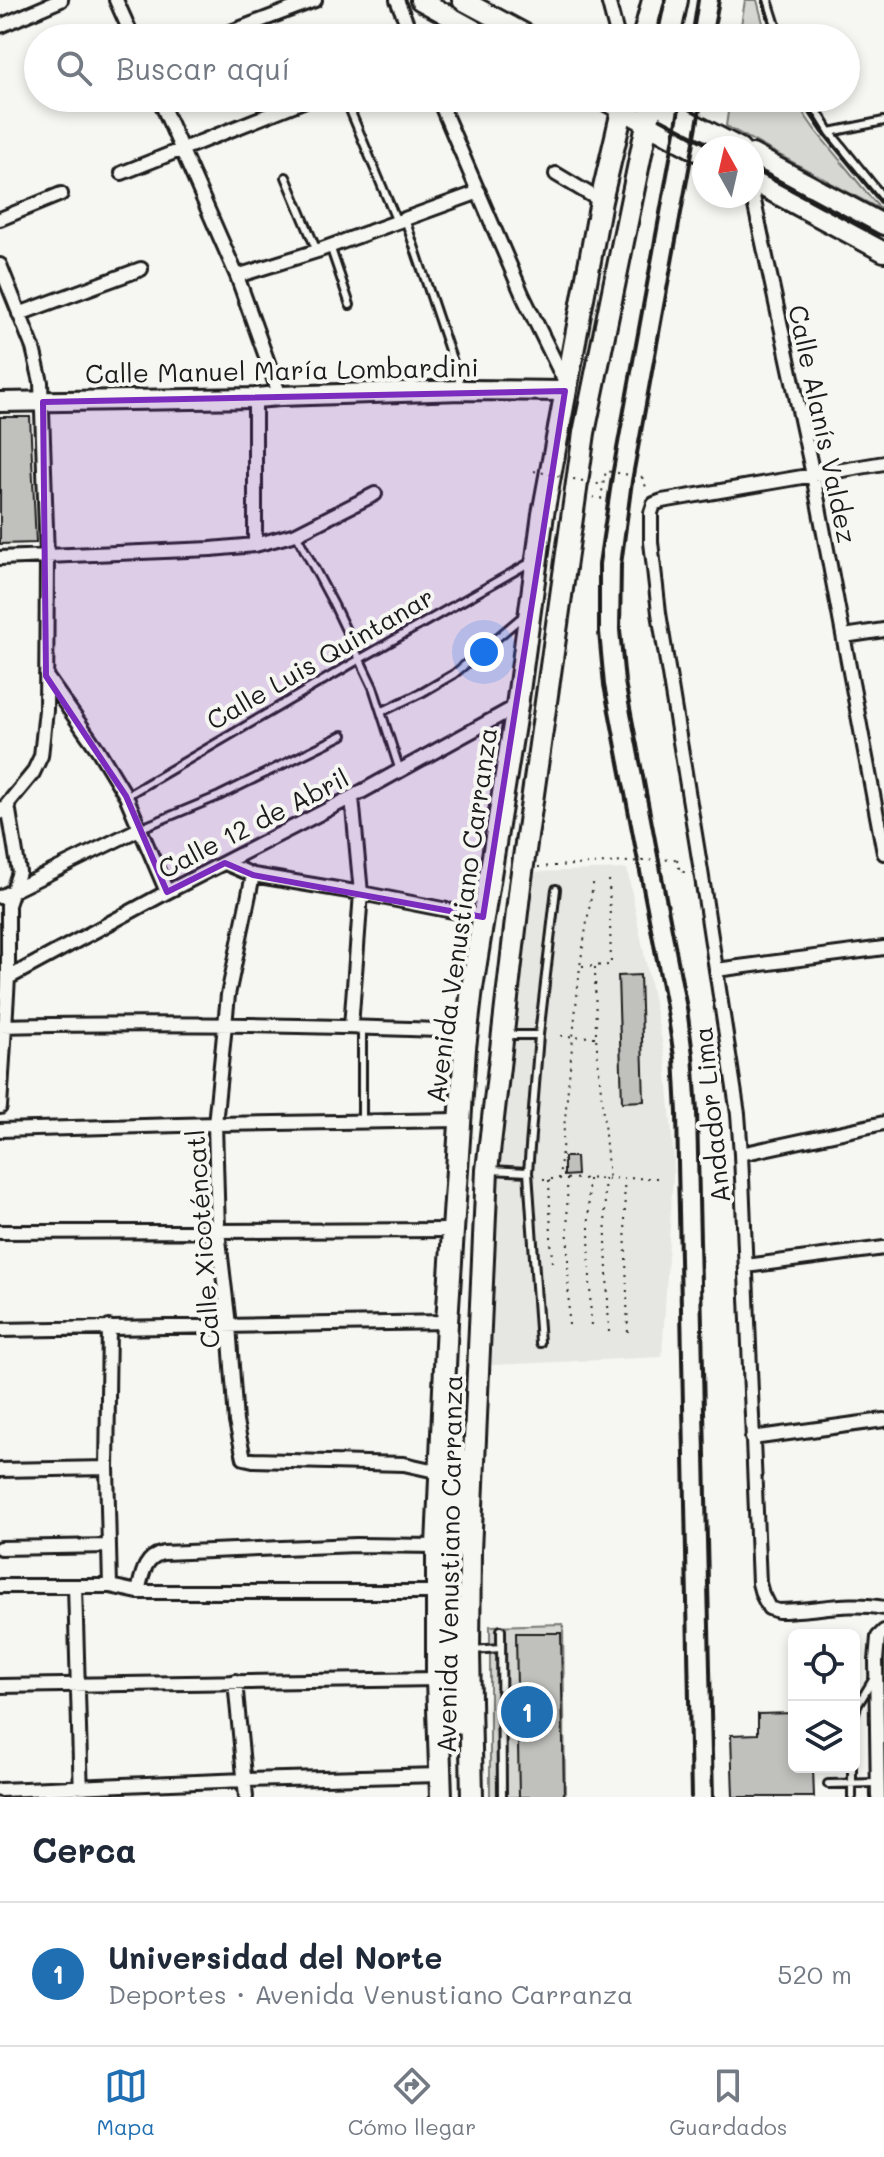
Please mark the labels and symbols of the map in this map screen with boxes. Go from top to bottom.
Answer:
north arrow [692,136,764,208]
street label: Calle Alanís Valdez [781,302,865,546]
street label: Calle Manuel María Lombardini [85,350,479,390]
street label: Calle Luis Quintanar [200,579,440,737]
your location [464,632,504,672]
street label: Avenida Venustiano Carranza [418,725,504,1105]
street label: Calle 12 de Abril [152,760,354,886]
street label: Andador Lima [685,1025,737,1205]
street label: Calle Xicoténcatl [177,1128,227,1350]
street label: Avenida Venustiano Carranza [429,1374,469,1754]
pin: 1 [501,1682,553,1742]

